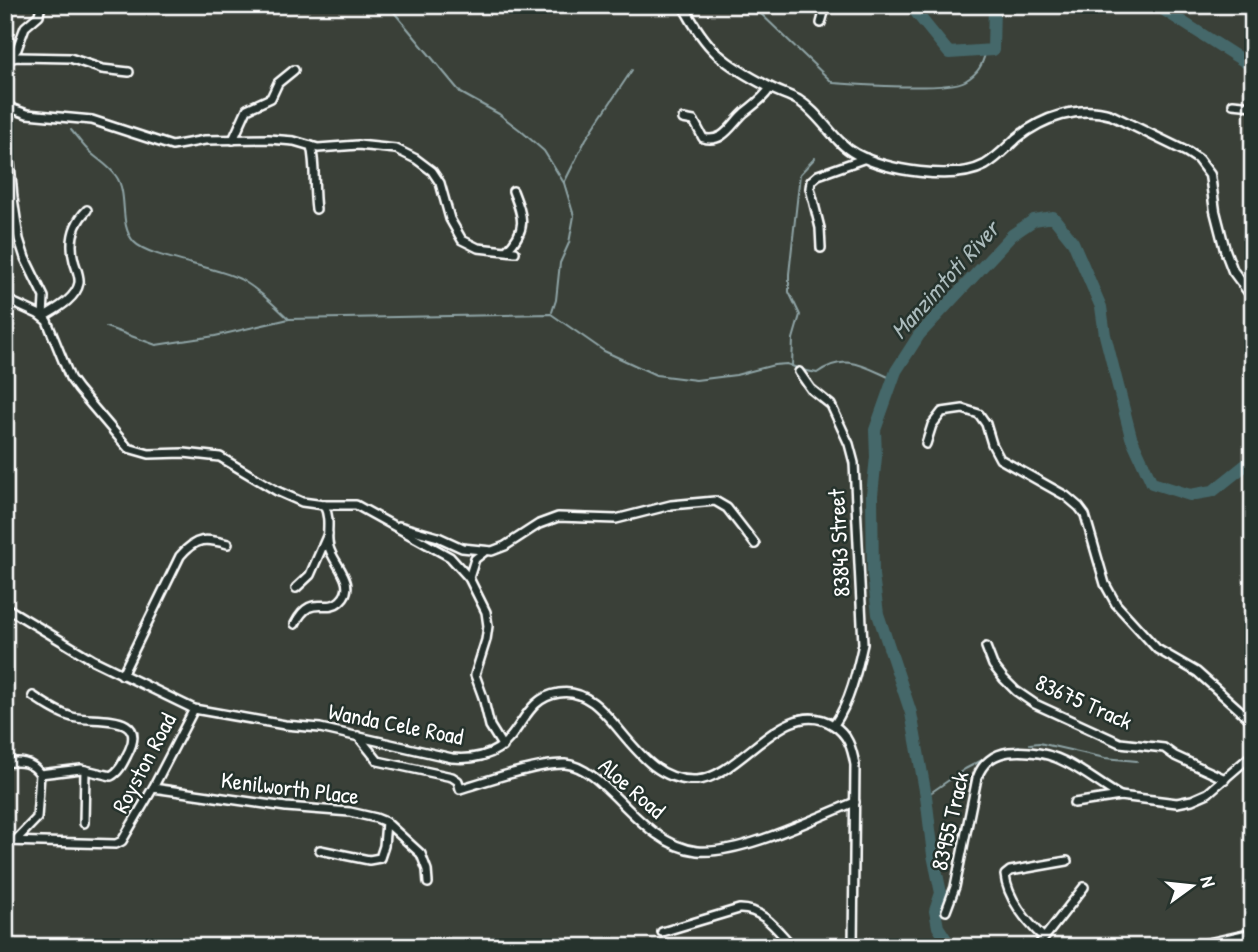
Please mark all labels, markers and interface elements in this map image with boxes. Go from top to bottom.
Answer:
water label: Manzimtoti River [883,211,1008,345]
street label: 83843 Street [820,487,857,598]
street label: 83675 Track [1031,666,1138,737]
street label: Wanda Cele Road [326,695,466,752]
street label: Royston Road [104,707,183,818]
street label: Aloe Road [592,750,672,825]
street label: Kenilworth Place [219,764,361,811]
street label: 83955 Track [923,768,976,873]
north arrow [1156,850,1226,920]
text: N [1195,873,1222,890]

